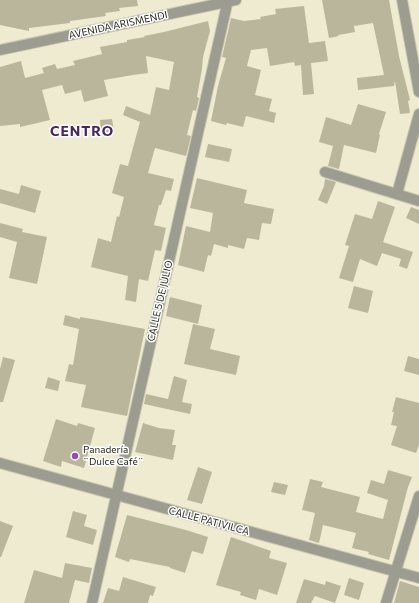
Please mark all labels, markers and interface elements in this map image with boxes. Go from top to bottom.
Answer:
street label: AVENIDA ARISMENDI [68,9,168,41]
district label: CENTRO [50,123,114,139]
street label: CALLE 5 DE JULIO [145,259,175,343]
place label: Panadería ¨Dulce Café¨ [83,444,144,468]
marker: Panadería ¨Dulce Café¨ [70,451,80,461]
street label: CALLE PATIVILCA [167,504,251,538]

